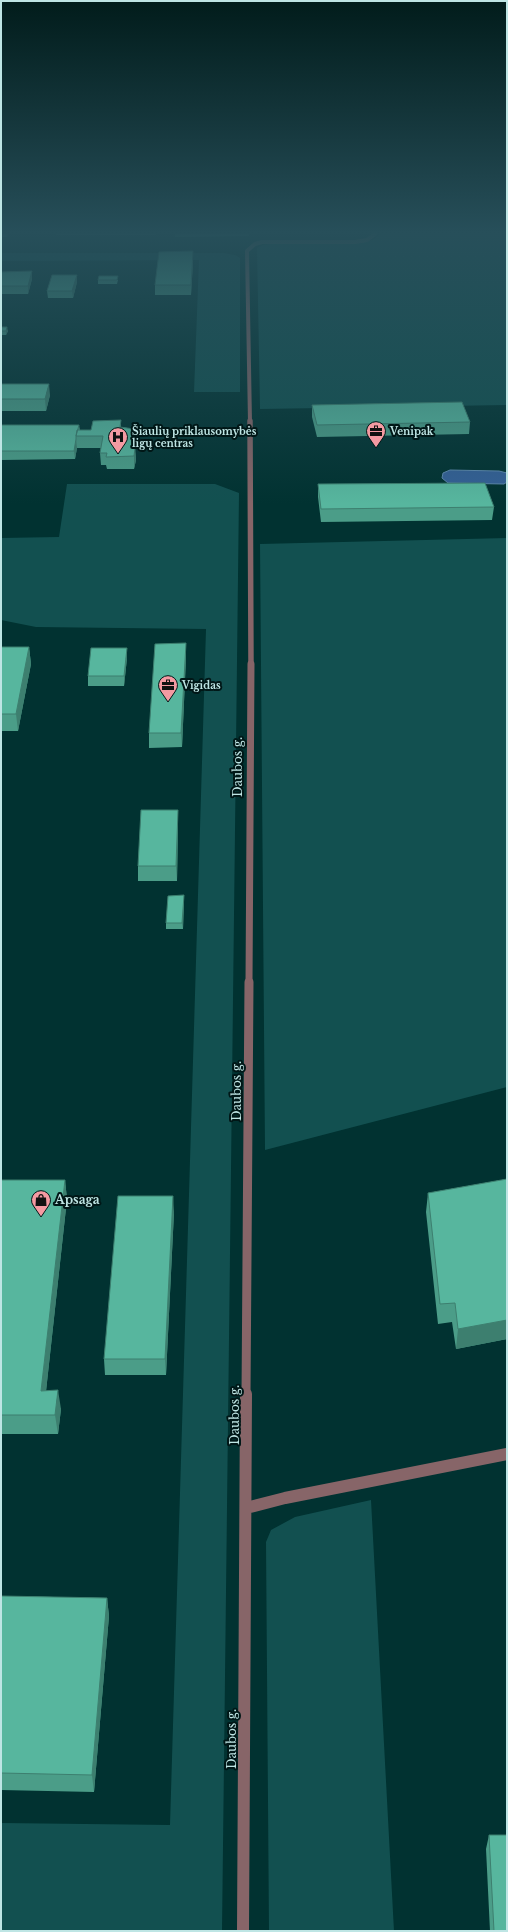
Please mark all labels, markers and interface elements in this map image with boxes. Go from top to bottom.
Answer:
office icon: Venipak [365,420,387,448]
place label: Šiaulių priklausomybės ligų centras [132,424,257,450]
place label: Venipak [389,425,434,438]
hospital icon: Šiaulių priklausomybės ligų centras [107,426,129,454]
office icon: Vigidas [157,674,179,702]
place label: Vigidas [181,679,221,692]
street label: Daubos g. [230,737,245,797]
street label: Daubos g. [229,1061,244,1121]
shop icon: Apsaga [30,1189,52,1217]
place label: Apsaga [54,1192,100,1207]
street label: Daubos g. [227,1385,242,1445]
street label: Daubos g. [224,1709,239,1769]

